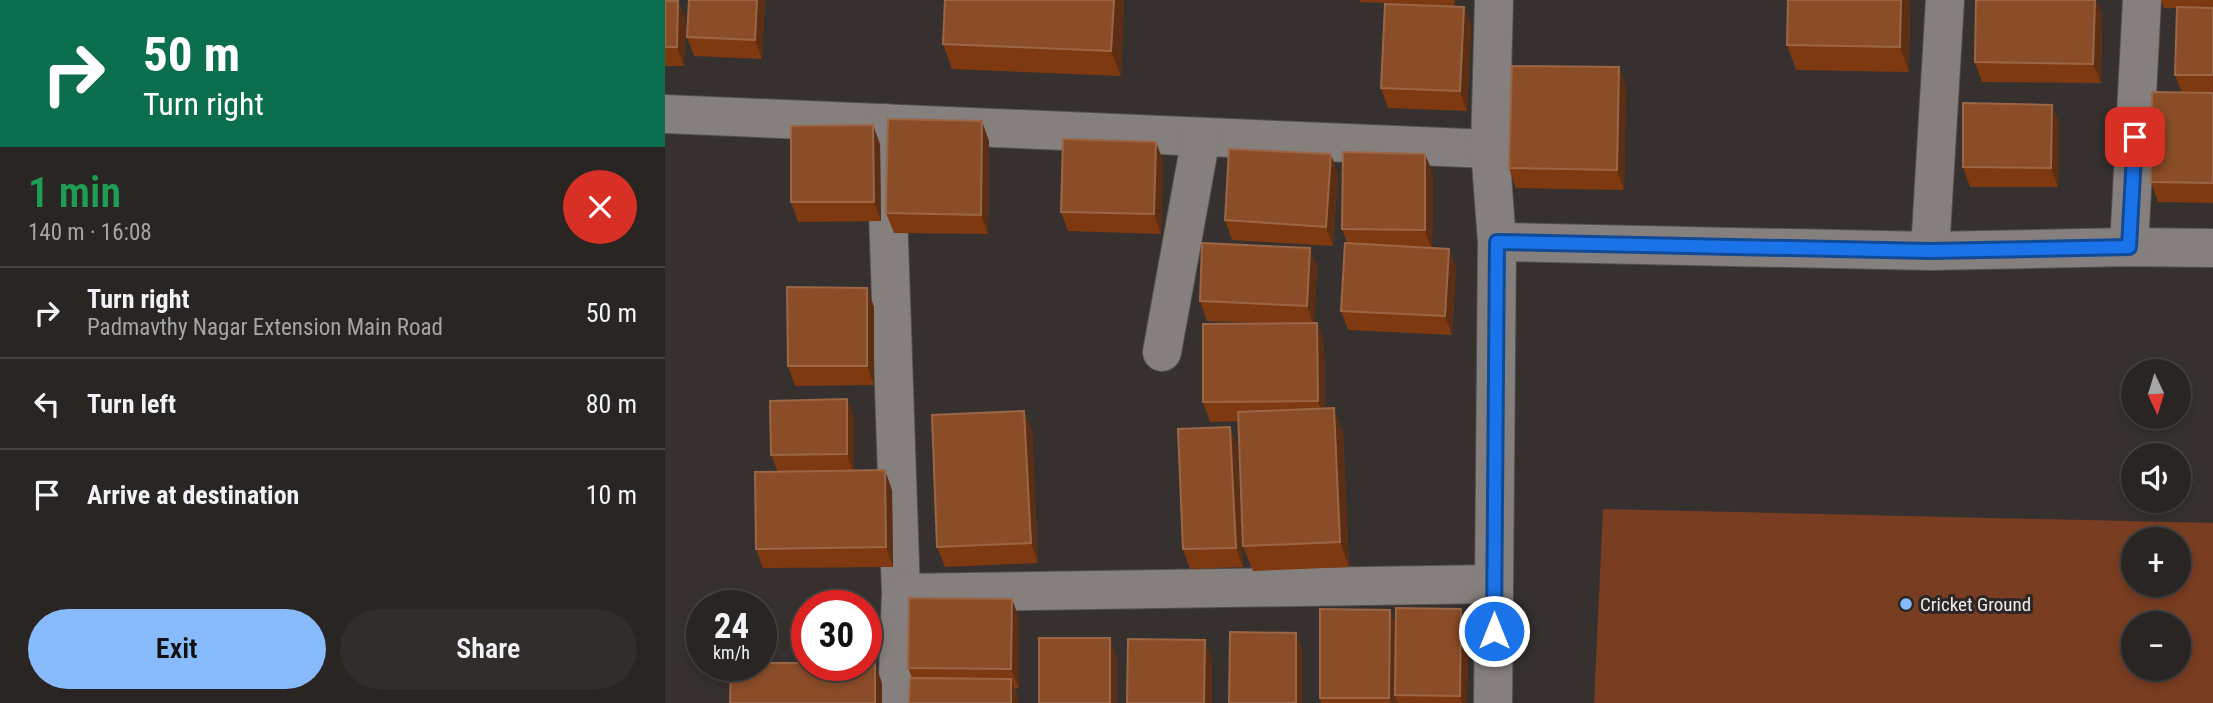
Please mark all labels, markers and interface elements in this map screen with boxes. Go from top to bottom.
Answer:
text: 50 m [143,26,240,83]
icon: right [28,28,119,119]
text: Turn right [143,85,264,123]
pin [2105,107,2165,167]
icon: arrive [2116,118,2154,156]
text: 1 min [28,168,121,217]
button: close [563,170,637,244]
text: 140 m · 16:08 [28,219,152,246]
text: Turn right [87,284,189,314]
icon: right [28,294,66,332]
text: 50 m [586,298,637,328]
text: Padmavthy Nagar Extension Main Road [87,314,443,341]
north arrow [2121,359,2191,429]
map controls [2121,359,2191,681]
icon: left [28,385,66,423]
text: Turn left [87,389,176,419]
text: 80 m [586,389,637,419]
button: sound [2121,443,2191,513]
icon: arrive [28,476,66,514]
text: Arrive at destination [87,480,299,510]
text: 10 m [586,480,637,510]
button: + [2121,527,2191,597]
speed limit sign: 30 [791,590,882,681]
place label: Cricket Ground [1920,593,2031,616]
position arrow [1457,594,1531,668]
marker: Cricket Ground [1898,596,1914,612]
text: 24 [714,606,749,647]
button: Exit [28,609,326,689]
button: Share [340,609,637,689]
button: − [2121,611,2191,681]
text: km/h [713,642,750,663]

